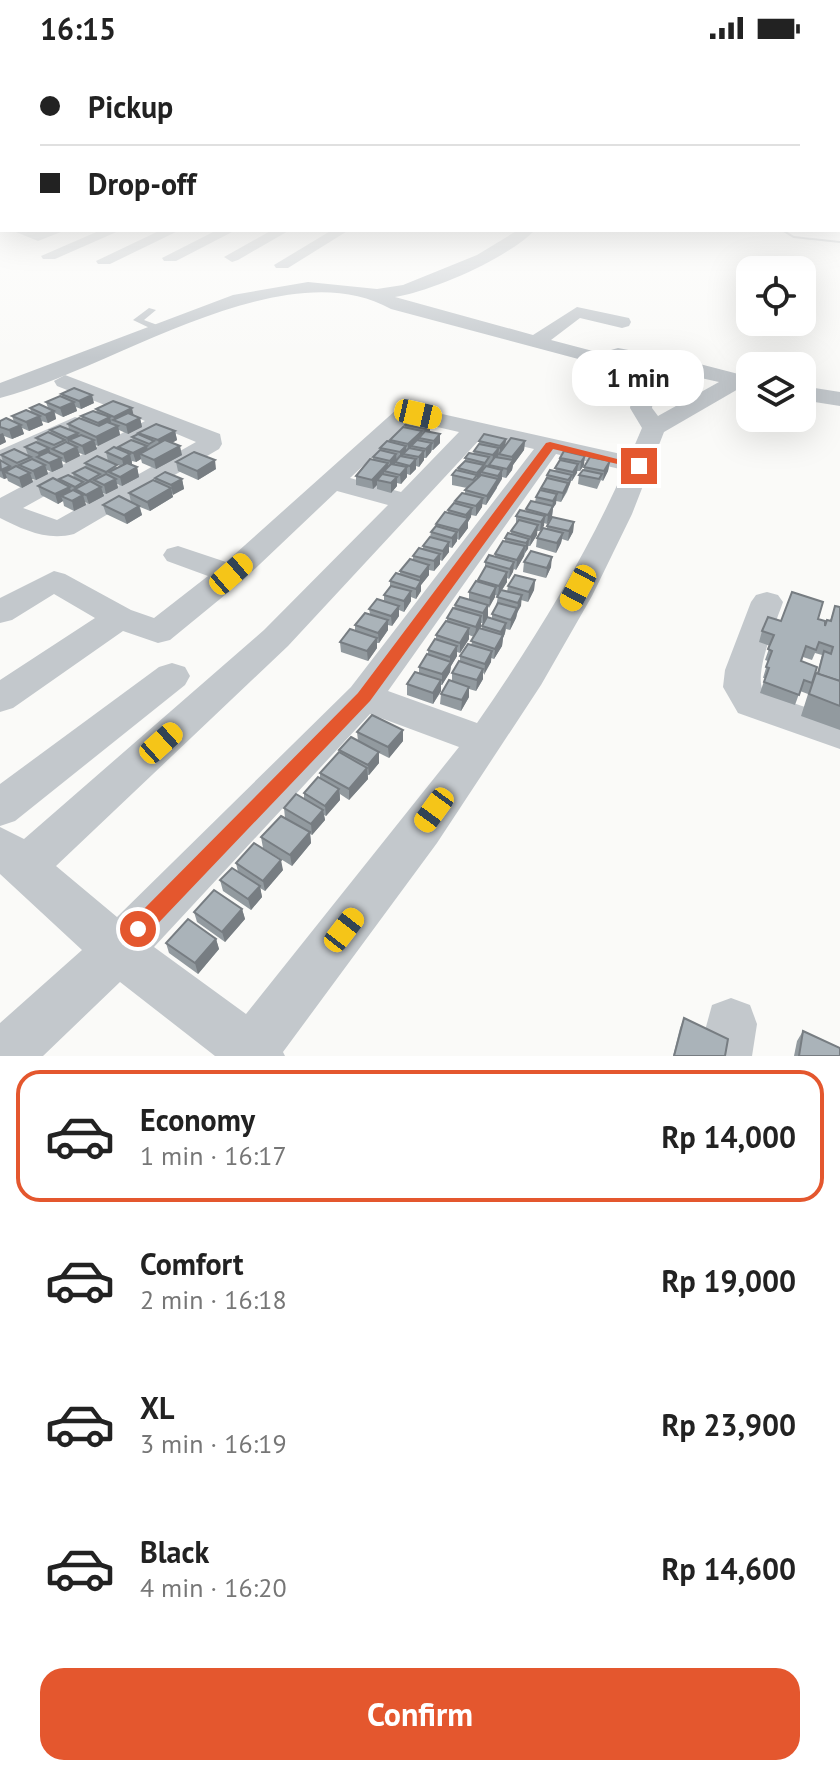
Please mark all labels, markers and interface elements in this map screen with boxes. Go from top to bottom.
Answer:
text: 16:15 [40,9,116,48]
text: Pickup [88,87,173,126]
text: Drop-off [88,164,196,203]
map controls [736,256,816,432]
button: locate [736,256,816,336]
callout: 1 min [573,350,705,406]
button: layers [736,352,816,432]
text: 1 min [606,361,670,394]
car [392,397,444,431]
route end [621,448,657,484]
car [205,549,257,599]
car [556,561,600,615]
car [135,718,187,768]
car [410,784,458,836]
car [320,904,368,956]
route start [120,911,156,947]
icon: car [44,1100,116,1172]
text: Economy [140,1100,255,1139]
text: Rp 14,000 [662,1117,796,1156]
text: 1 min · 16:17 [140,1139,287,1172]
icon: car [44,1244,116,1316]
text: Comfort [140,1244,243,1283]
text: Rp 19,000 [662,1261,796,1300]
text: 2 min · 16:18 [140,1283,287,1316]
icon: car [44,1388,116,1460]
text: XL [140,1388,174,1427]
text: Rp 23,900 [662,1405,796,1444]
text: 3 min · 16:19 [140,1427,287,1460]
icon: car [44,1532,116,1604]
text: Black [140,1532,209,1571]
text: Rp 14,600 [662,1549,796,1588]
text: 4 min · 16:20 [140,1571,287,1604]
button: Confirm [40,1668,800,1760]

